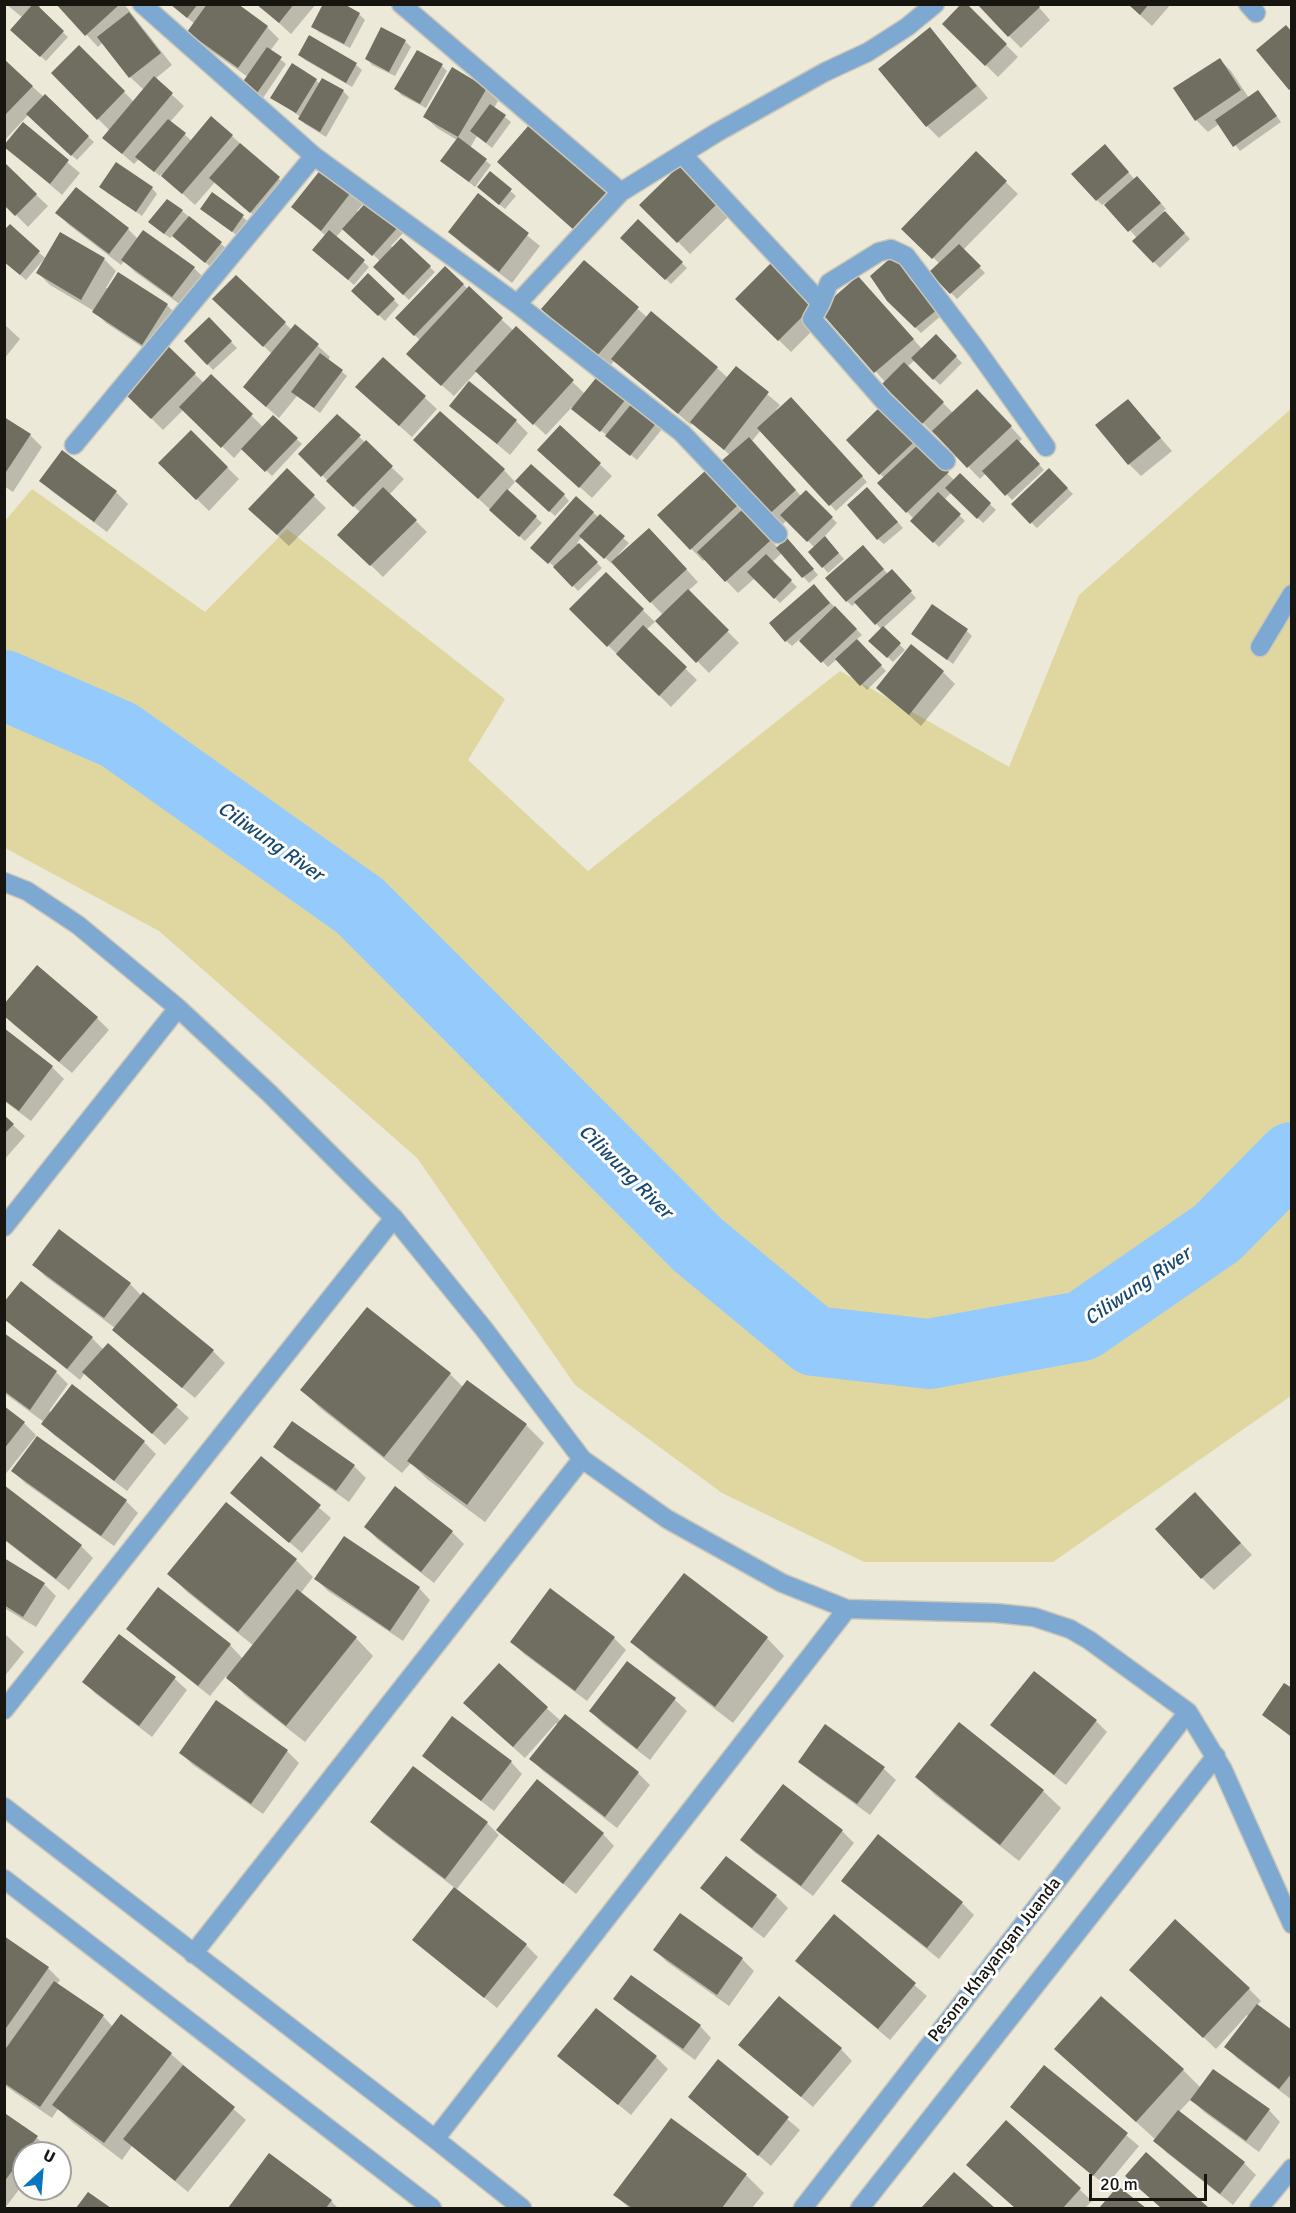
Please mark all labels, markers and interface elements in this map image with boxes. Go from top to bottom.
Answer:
water label: Ciliwung River [213,797,327,887]
water label: Ciliwung River [573,1120,677,1224]
water label: Ciliwung River [1080,1243,1196,1331]
street label: Pesona Khayangan Juanda [924,1873,1066,2047]
north arrow [12,2141,72,2201]
text: U [40,2145,58,2168]
scale bar [1092,2162,1210,2200]
text: 20 m [1100,2173,1138,2195]

